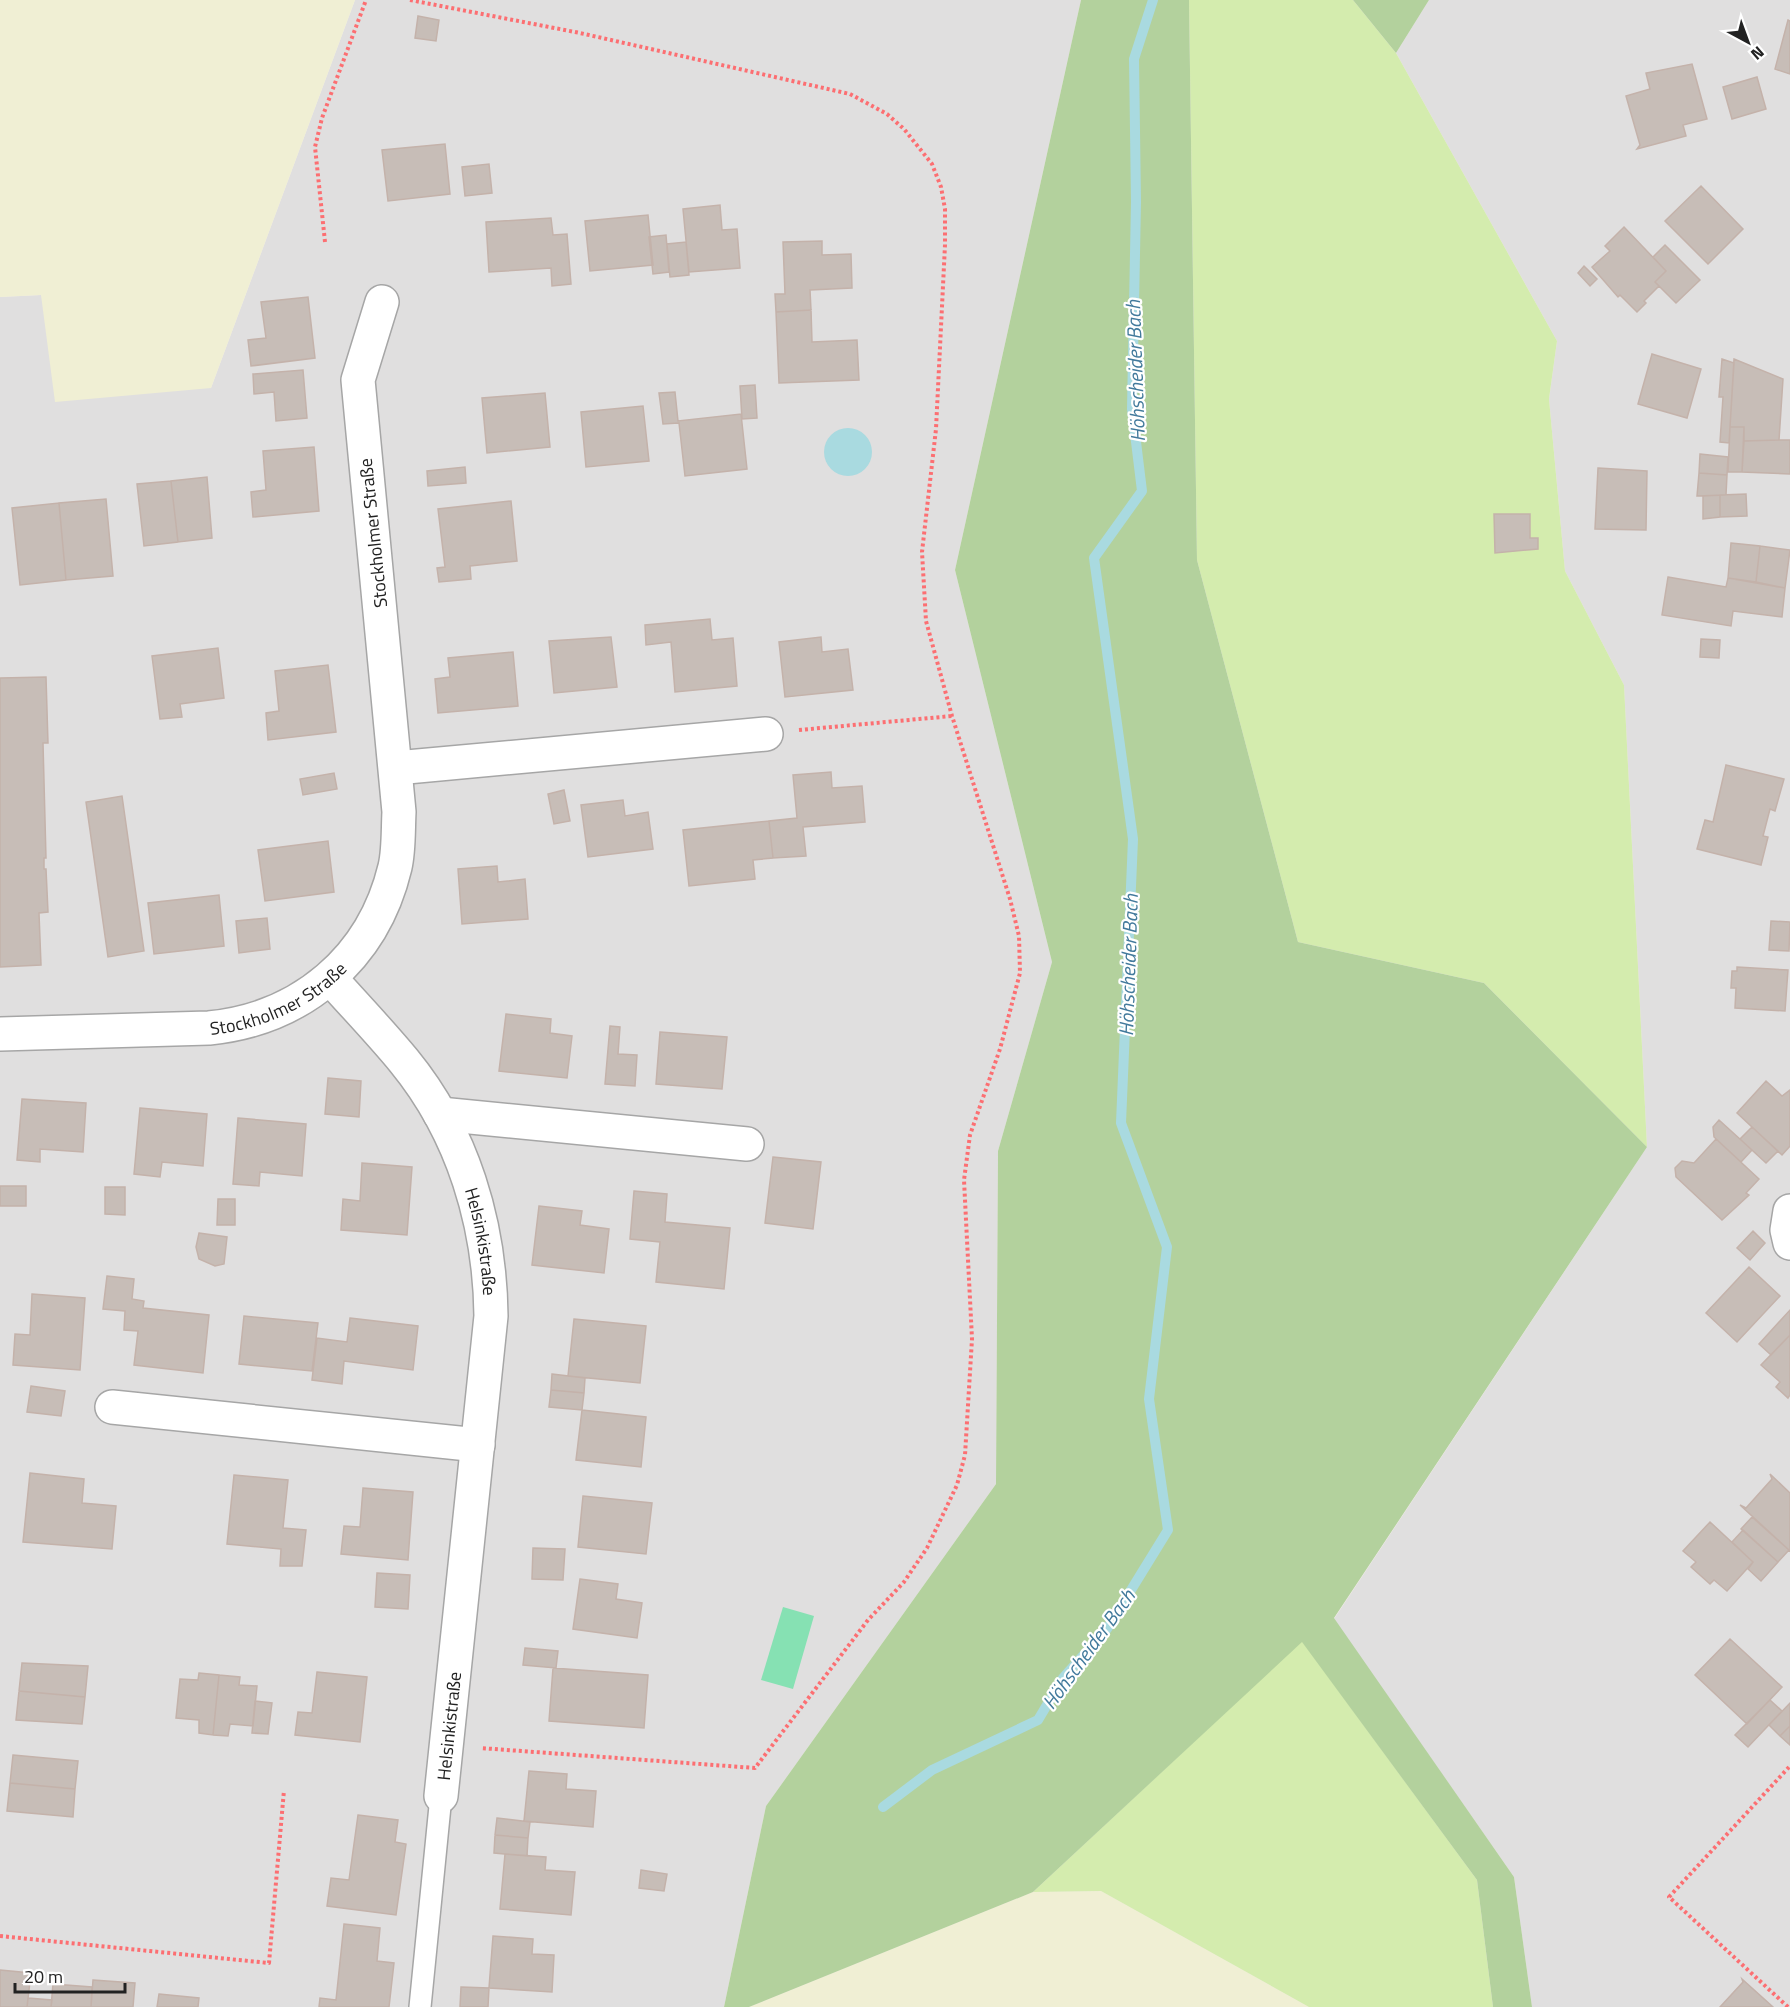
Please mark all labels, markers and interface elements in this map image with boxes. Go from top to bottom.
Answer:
north arrow [1718,12,1778,72]
text: N [1746,41,1770,66]
water label: Höhscheider Bach [1117,299,1153,442]
street label: Stockholmer Straße [352,457,394,609]
water label: Höhscheider Bach [1110,893,1146,1036]
street label: Stockholmer Straße [208,955,352,1041]
street label: Helsinkistraße [459,1184,504,1296]
water label: Höhscheider Bach [1034,1582,1143,1715]
street label: Helsinkistraße [430,1670,468,1782]
scale bar [15,1956,124,1994]
text: 20 m [24,1963,63,1990]

